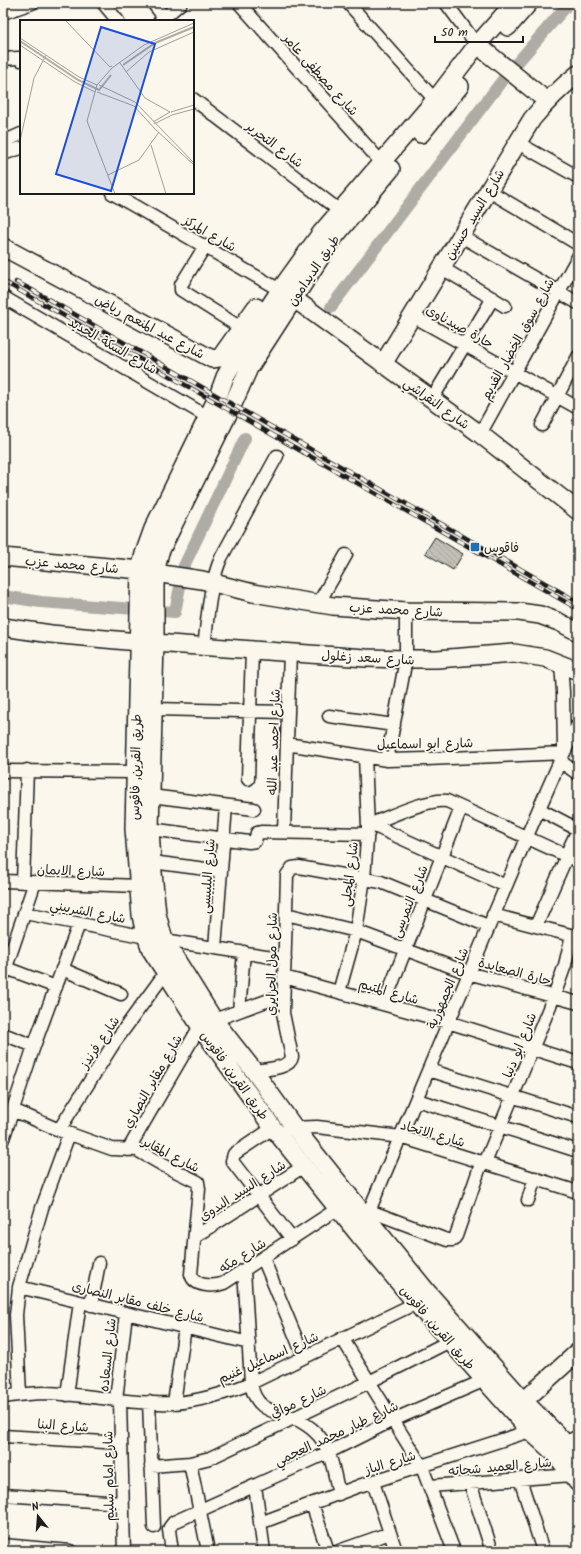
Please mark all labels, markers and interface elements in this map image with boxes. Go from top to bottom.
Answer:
scale bar [435,18,523,44]
inset map [20,20,194,194]
text: 50 m [441,23,468,42]
street label: شارع مصطفى عامر [276,28,363,121]
street label: شارع التحرير [240,116,307,174]
street label: شارع السيد حسنين [440,165,511,264]
street label: شارع المركز [178,210,240,258]
street label: طريق الديدامون [283,231,346,311]
street label: شارع سوق الخضار القديم [476,275,561,404]
street label: شارع عبد المنعم رياض [91,290,208,365]
street label: حارة صيدناوى [422,300,497,355]
street label: شارع السكة الحديد [64,312,161,380]
street label: شارع النقراشي [399,373,474,435]
place label: فاقوس [484,538,519,559]
marker: فاقوس [469,541,481,553]
street label: شارع محمد عزب [24,551,119,580]
street label: شارع محمد عزب [349,598,443,623]
street label: شارع سعد زغلول [321,646,415,671]
street label: شارع احمد عبد الله [262,689,287,796]
street label: طريق القرين, فاقوس [125,714,148,820]
street label: شارع ابو اسماعيل [377,733,473,756]
street label: شارع البلبيسى [195,838,222,915]
street label: شارع المجلى [336,840,365,908]
street label: شارع الايمان [37,860,105,883]
street label: شارع النمرسى [386,862,434,941]
street label: شارع الشربيني [48,895,127,930]
street label: شارع مول الحرايري [261,912,284,1016]
street label: شارع الجمهورية [422,945,475,1033]
street label: حارة الصعايدة [476,953,554,992]
street label: شارع المتيم [356,974,421,1011]
street label: شارع ابو دنيا [498,1010,543,1081]
street label: شارع فرندز [74,1012,126,1074]
street label: طريق القرين, فاقوس [194,1027,274,1125]
street label: شارع مقابر النصاري [118,1031,189,1133]
street label: شارع الاتحاد [398,1115,467,1154]
street label: شارع المقابر [137,1131,203,1179]
street label: شارع السيد البدوى [195,1155,290,1227]
street label: شارع مكه [215,1233,271,1279]
street label: شارع خلف مقابر النصارى [69,1276,206,1329]
street label: طريق القرين, فاقوس [394,1281,480,1375]
street label: شارع السعاده [94,1317,123,1393]
street label: شارع اسماعيل غنيم [215,1327,322,1390]
street label: شارع موافي [267,1380,330,1425]
street label: شارع طيار محمد العجمي [271,1396,402,1472]
street label: شارع البنا [36,1414,89,1439]
street label: شارع امام سليم [98,1431,121,1521]
street label: شارع الباز [361,1446,419,1481]
street label: شارع العميد شحاته [448,1453,553,1482]
north arrow [18,1496,58,1536]
text: N [29,1498,41,1517]

